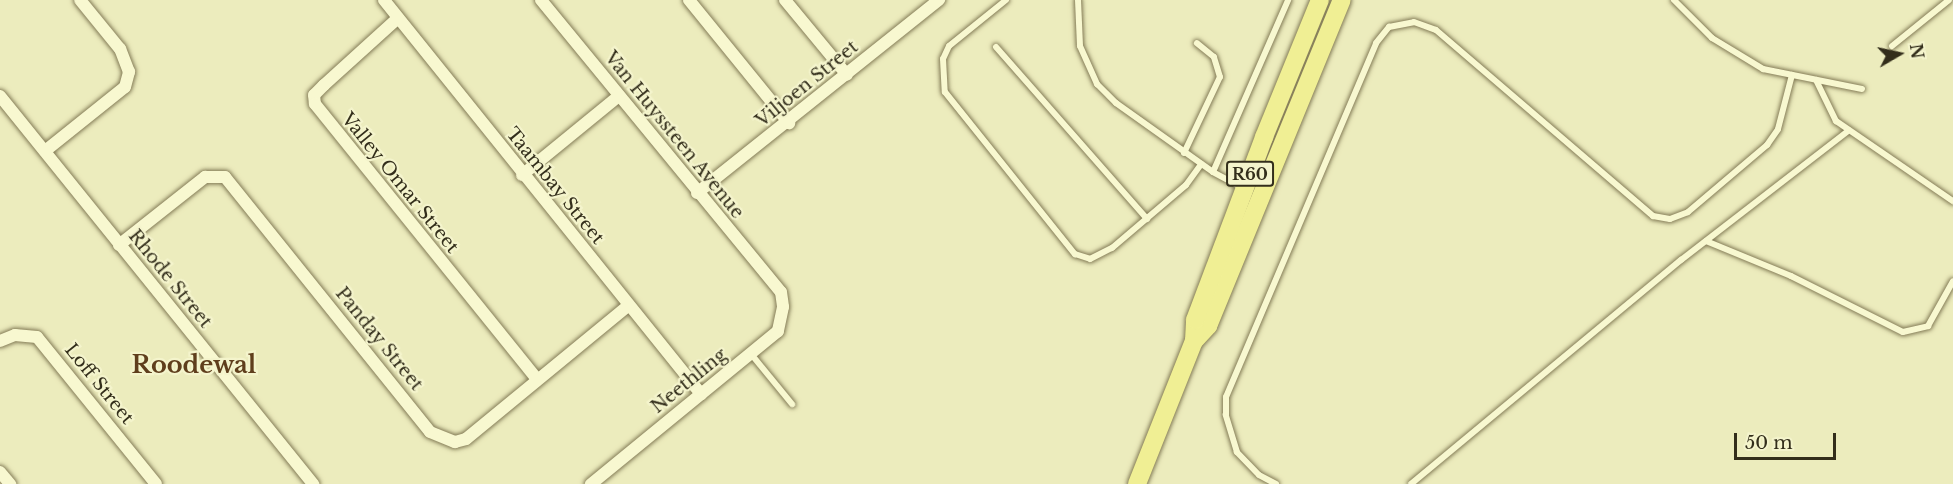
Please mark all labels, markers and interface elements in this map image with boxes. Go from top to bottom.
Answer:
north arrow [1869,24,1929,84]
street label: Viljoen Street [752,36,862,132]
text: N [1906,42,1928,60]
street label: Van Huyssteen Avenue [600,47,748,223]
street label: Valley Omar Street [337,108,463,258]
street label: Taambay Street [501,123,609,249]
road number: R60 [1226,161,1274,187]
street label: Rhode Street [124,226,216,332]
street label: Panday Street [331,283,427,395]
street label: Loff Street [60,339,138,429]
street label: Neethling [647,344,731,418]
district label: Roodewal [132,351,256,379]
scale bar [1737,421,1839,459]
text: 50 m [1745,432,1793,454]

